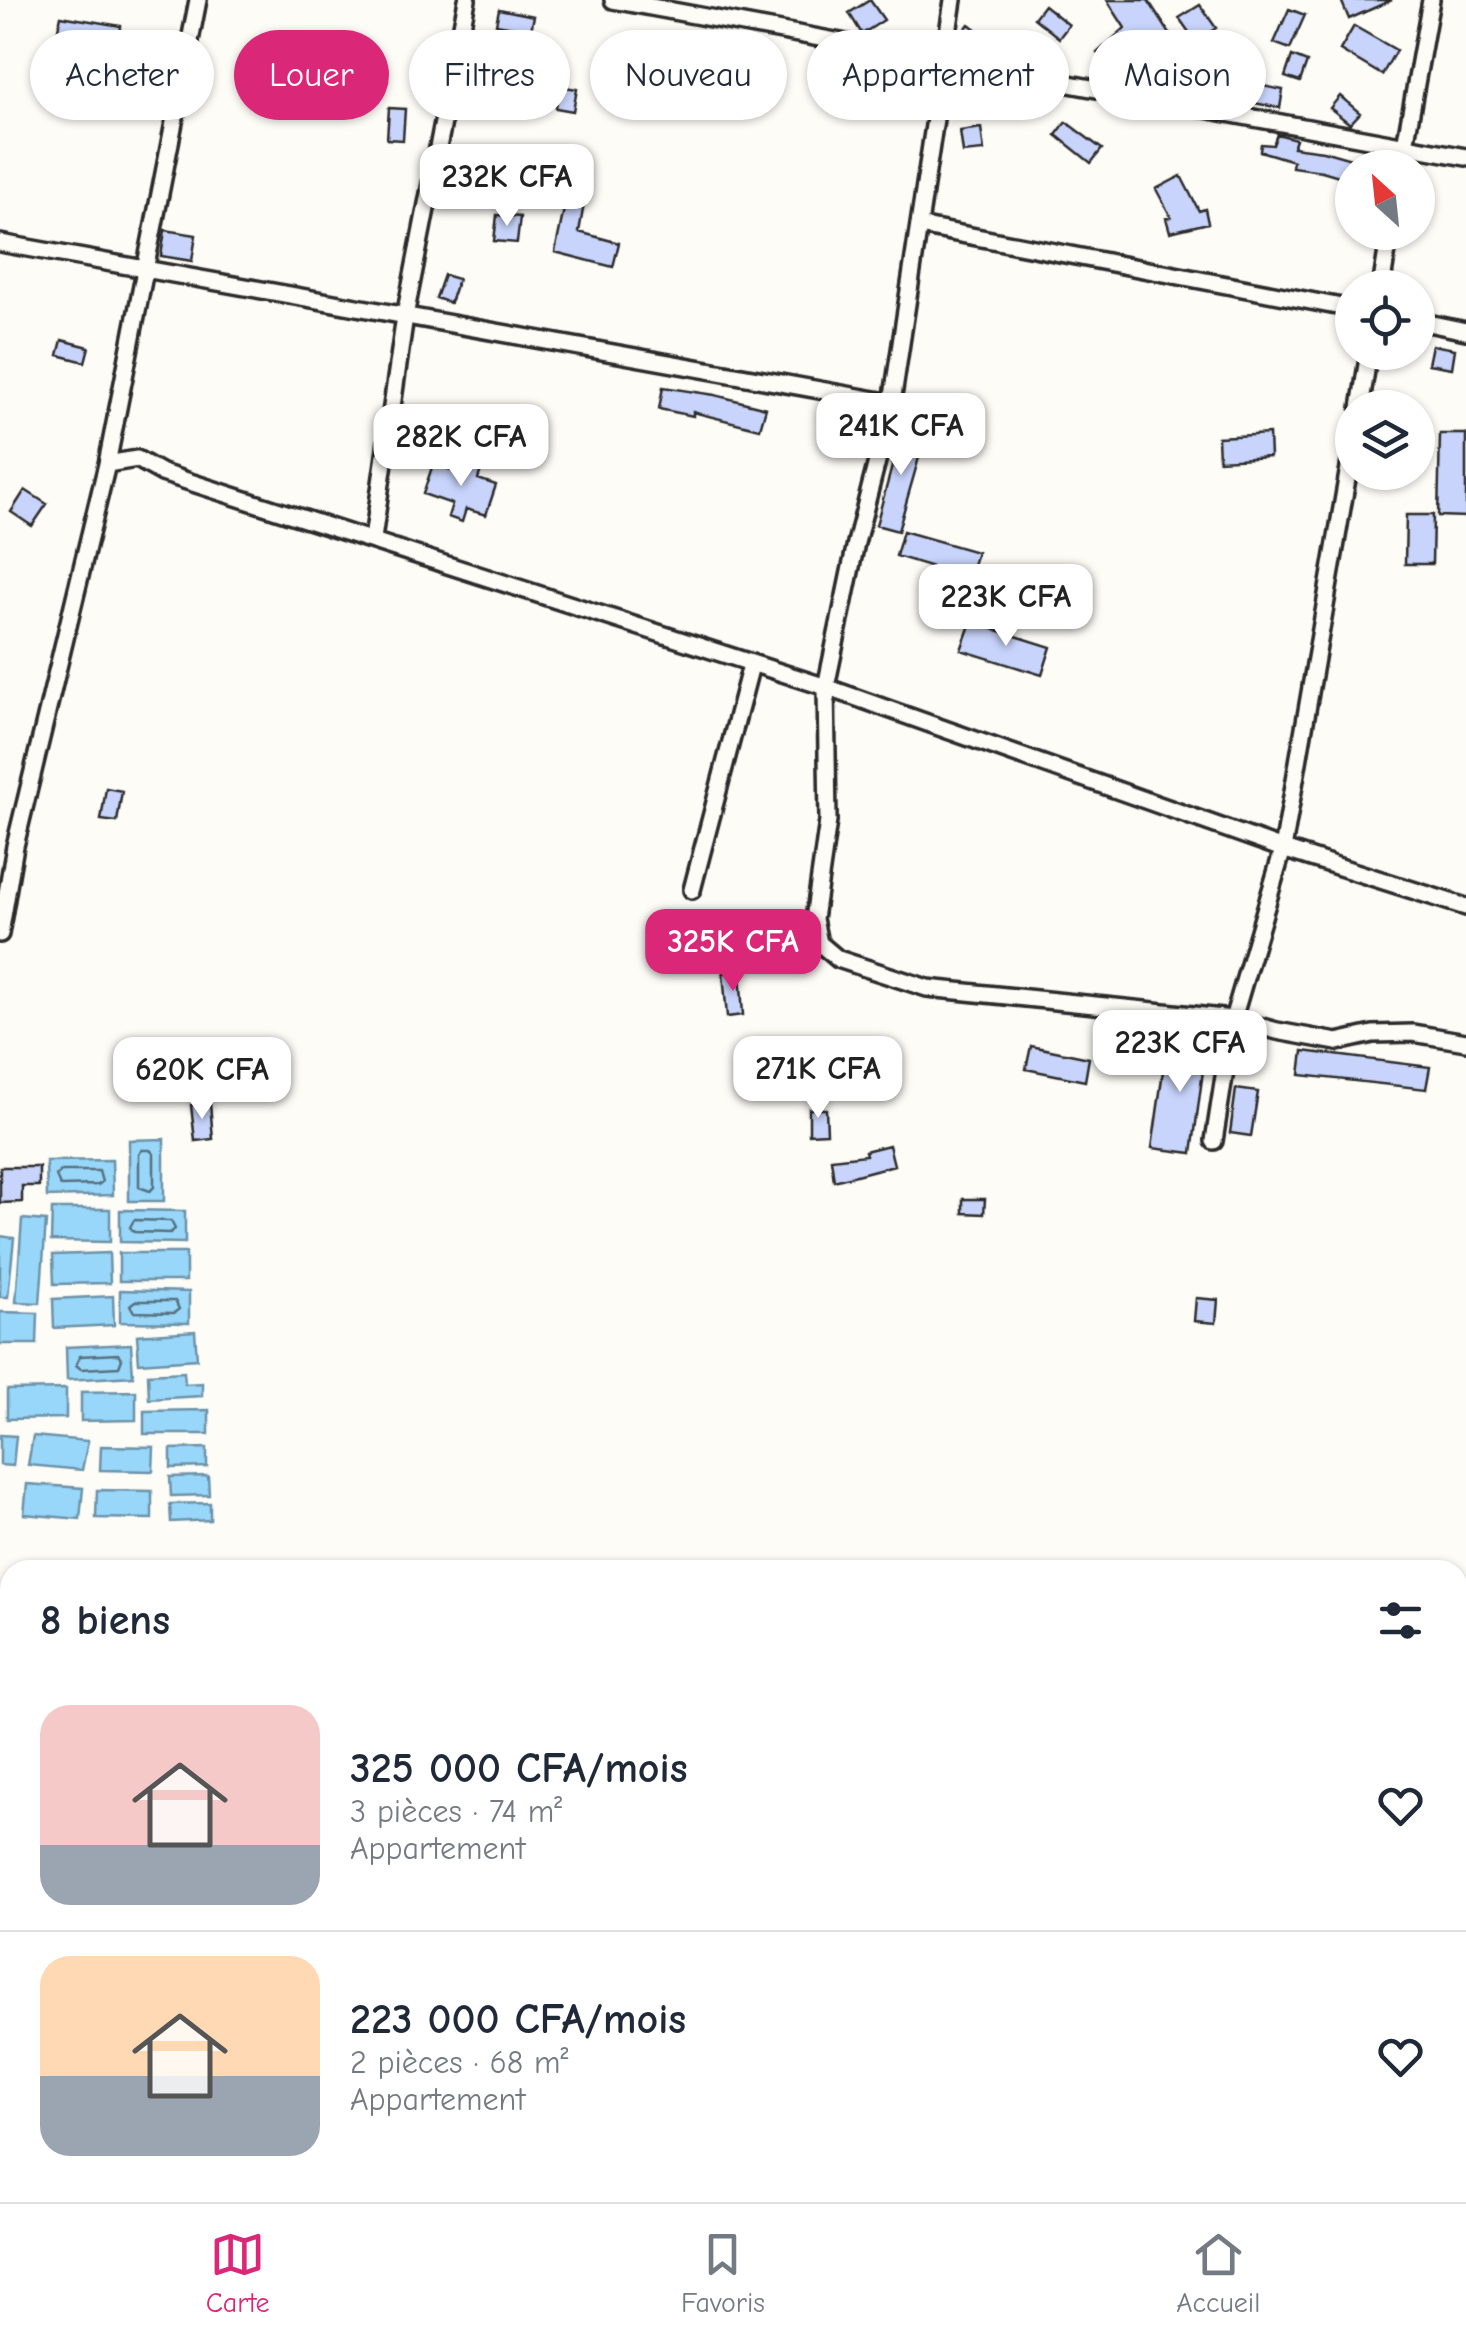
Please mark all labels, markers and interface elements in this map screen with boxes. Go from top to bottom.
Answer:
chip: Acheter [30,30,214,120]
chip: Louer [234,30,389,120]
chip: Filtres [409,30,570,120]
chip: Nouveau [590,30,787,120]
chip: Appartement [807,30,1069,120]
chip: Maison [1089,30,1266,120]
pin: 232K CFA [404,144,610,229]
north arrow [1335,150,1435,250]
map controls [1335,150,1435,490]
text: 232K CFA [442,158,572,195]
button: locate [1335,270,1435,370]
button: layers [1335,390,1435,490]
pin: 241K CFA [798,393,1004,478]
pin: 282K CFA [358,404,564,489]
text: 241K CFA [838,407,964,444]
text: 282K CFA [395,418,527,455]
pin: 223K CFA [903,564,1109,649]
text: 223K CFA [941,578,1071,615]
pin: 325K CFA [630,909,836,994]
text: 325K CFA [667,923,799,960]
pin: 223K CFA [1077,1010,1283,1095]
text: 223K CFA [1115,1024,1245,1061]
pin: 271K CFA [715,1036,921,1121]
pin: 620K CFA [99,1037,305,1122]
text: 271K CFA [755,1050,881,1087]
text: 620K CFA [135,1051,269,1088]
icon: filters [1373,1593,1428,1648]
text: 8 biens [40,1596,170,1645]
text: 325 000 CFA/mois [350,1744,688,1793]
icon: home [120,1745,240,1865]
icon: heart [1373,1778,1428,1833]
text: 3 pièces · 74 m² [350,1793,562,1830]
text: Appartement [350,1830,525,1867]
text: 223 000 CFA/mois [350,1995,686,2044]
icon: home [120,1996,240,2116]
icon: heart [1373,2029,1428,2084]
text: 2 pièces · 68 m² [350,2044,568,2081]
text: Appartement [350,2081,525,2118]
tab: Carte [206,2227,270,2319]
tab: Favoris [681,2227,765,2319]
tab: Accueil [1176,2227,1260,2319]

